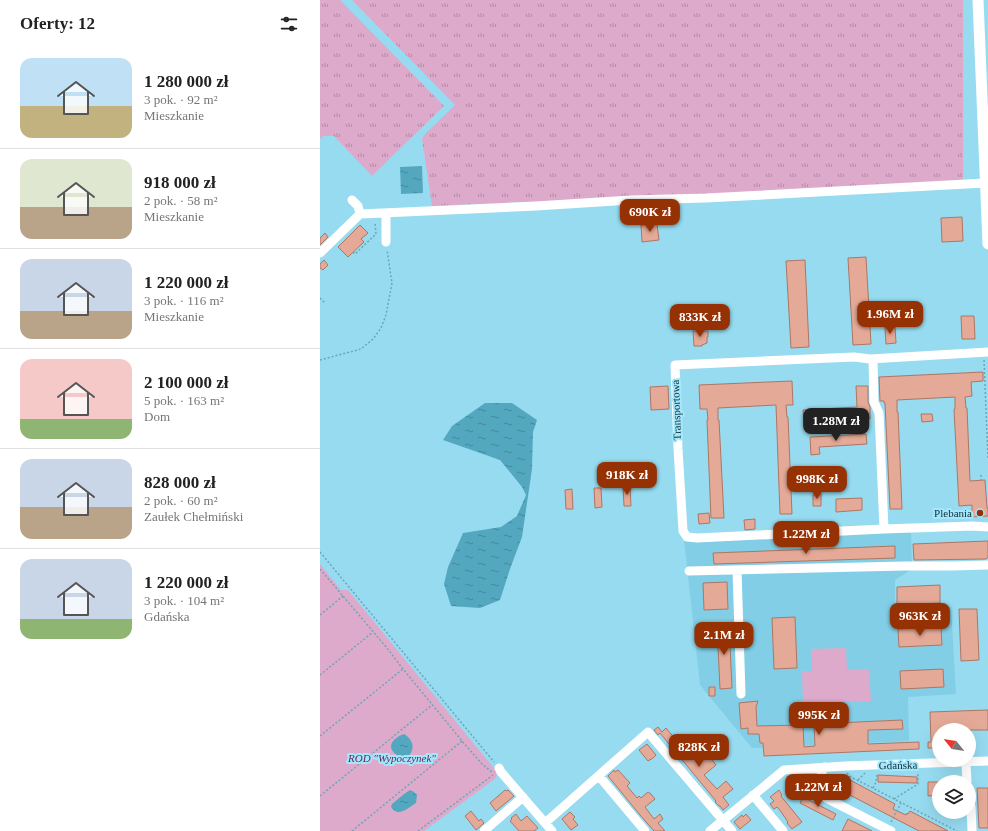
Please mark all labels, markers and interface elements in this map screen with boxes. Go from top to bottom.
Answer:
icon: filters [278,13,300,35]
text: Oferty: 12 [20,14,95,33]
text: 1 280 000 zł [144,72,229,91]
icon: home [52,74,100,122]
text: 3 pok. · 92 m² [144,92,218,107]
text: Mieszkanie [144,108,204,123]
text: 918 000 zł [144,173,216,192]
icon: home [52,175,100,223]
text: 2 pok. · 58 m² [144,193,218,208]
pin: 690K zł [613,199,687,233]
text: 690K zł [629,204,671,219]
text: Mieszkanie [144,209,204,224]
text: 1 220 000 zł [144,273,229,292]
icon: home [52,275,100,323]
text: 3 pok. · 116 m² [144,293,224,308]
pin: 1.96M zł [849,301,931,335]
pin: 833K zł [663,304,737,338]
text: 1.96M zł [866,306,914,321]
text: Mieszkanie [144,309,204,324]
text: 833K zł [679,309,721,324]
text: 2 100 000 zł [144,373,229,392]
icon: home [52,375,100,423]
street label: Transportowa [669,379,683,441]
text: 5 pok. · 163 m² [144,393,224,408]
pin: 1.28M zł [795,408,877,442]
text: Dom [144,409,170,424]
text: 1.28M zł [812,413,860,428]
pin: 918K zł [590,462,664,496]
pin: 998K zł [780,466,854,500]
text: 918K zł [606,467,648,482]
text: 998K zł [796,471,838,486]
text: 828 000 zł [144,473,216,492]
icon: home [52,475,100,523]
text: 2 pok. · 60 m² [144,493,218,508]
place label: Plebania [934,507,972,519]
marker: Plebania [975,508,985,518]
text: Zaułek Chełmiński [144,509,243,524]
pin: 1.22M zł [765,521,847,555]
text: 1.22M zł [782,526,830,541]
text: 1 220 000 zł [144,573,229,592]
icon: home [52,575,100,623]
text: 3 pok. · 104 m² [144,593,224,608]
pin: 963K zł [883,603,957,637]
text: 963K zł [899,608,941,623]
text: Gdańska [144,609,190,624]
pin: 2.1M zł [687,622,761,656]
text: 2.1M zł [703,627,745,642]
pin: 995K zł [782,702,856,736]
text: 995K zł [798,707,840,722]
north arrow [932,723,976,767]
map controls [932,723,976,819]
pin: 828K zł [662,734,736,768]
text: 828K zł [678,739,720,754]
park label: ROD "Wypoczynek" [347,752,436,764]
street label: Gdańska [879,759,917,771]
pin: 1.22M zł [777,774,859,808]
button: layers [932,775,976,819]
text: 1.22M zł [794,779,842,794]

